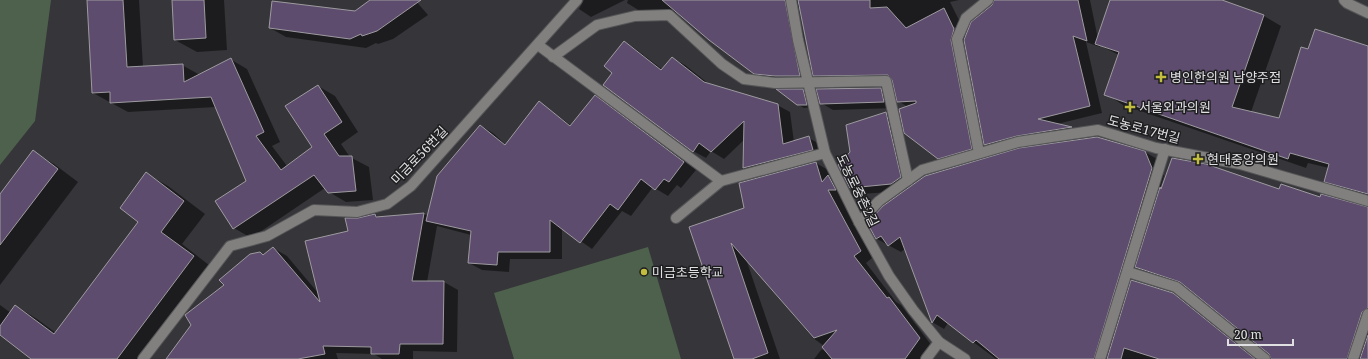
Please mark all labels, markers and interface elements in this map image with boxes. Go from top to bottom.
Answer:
place label: 병인한의원 남양주점 [1170,68,1281,86]
marker: 병인한의원 남양주점 [1155,71,1167,83]
place label: 서울외과의원 [1139,98,1211,116]
marker: 서울외과의원 [1124,101,1136,113]
street label: 도농로17번길 [1106,111,1182,147]
street label: 미금로56번길 [387,122,451,188]
place label: 현대중앙의원 [1207,150,1279,168]
street label: 도농로중촌2길 [833,151,883,229]
marker: 현대중앙의원 [1192,153,1204,165]
place label: 미금초등학교 [652,263,724,281]
marker: 미금초등학교 [639,267,649,277]
scale bar [1228,321,1293,347]
text: 20 m [1234,326,1262,343]

